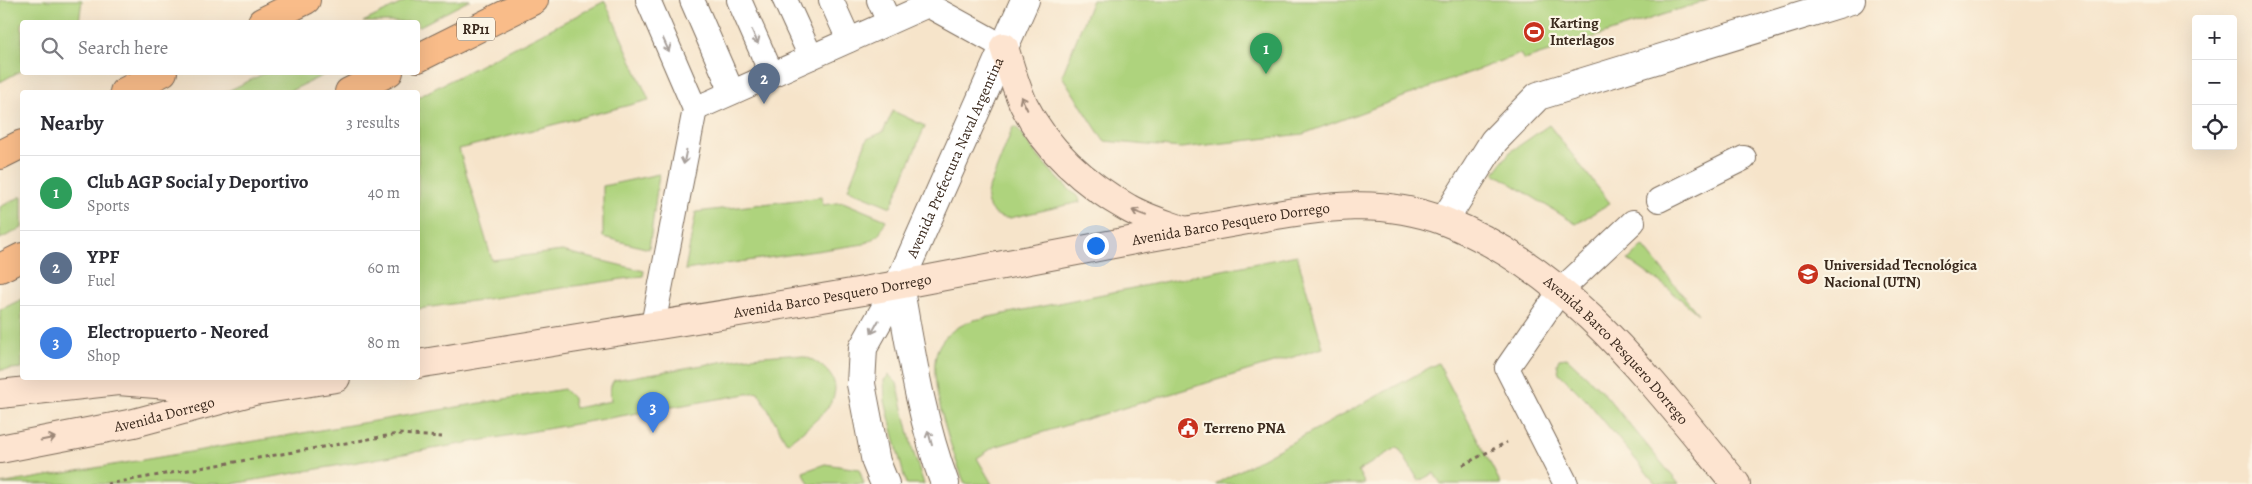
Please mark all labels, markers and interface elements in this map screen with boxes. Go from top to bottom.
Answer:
place label: Karting Interlagos [1550,13,1614,50]
map controls [2192,15,2237,150]
button: + [2192,15,2237,60]
road number: RP11 [457,18,495,40]
search box [20,20,420,75]
sports icon: Karting Interlagos [1522,20,1546,44]
one-way arrow [751,29,761,44]
pin: 1 [1250,33,1282,74]
icon: search [38,34,66,62]
text: Search here [78,35,168,61]
one-way arrow [661,37,671,52]
street label: Avenida Prefectura Naval Argentina [901,54,1008,262]
button: − [2192,60,2237,105]
pin: 2 [748,63,780,104]
one-way arrow [1019,96,1028,111]
button: locate [2192,105,2237,150]
text: Nearby [40,109,103,137]
text: 3 results [346,112,400,134]
one-way arrow [680,149,690,165]
text: Club AGP Social y Deportivo [87,169,309,195]
text: 1 [53,182,59,204]
text: 40 m [368,182,400,204]
text: Sports [87,195,130,217]
street label: Avenida Barco Pesquero Dorrego [1129,198,1331,250]
one-way arrow [1132,208,1147,217]
your location [1083,233,1109,259]
text: YPF [87,244,119,270]
place label: Universidad Tecnológica Nacional (UTN) [1824,255,1978,292]
text: 2 [52,257,60,279]
text: 60 m [368,257,400,279]
school or university icon: Universidad Tecnológica Nacional (UTN) [1796,262,1820,286]
street label: Avenida Barco Pesquero Dorrego [731,269,933,323]
text: Fuel [87,270,115,292]
street label: Avenida Barco Pesquero Dorrego [1539,271,1693,429]
text: Electropuerto - Neored [87,319,269,345]
one-way arrow [870,319,879,334]
text: 3 [53,332,59,354]
text: 80 m [367,332,400,354]
text: Shop [87,345,120,367]
street label: Avenida Dorrego [111,392,217,437]
pin: 3 [637,392,669,433]
public building icon: Terreno PNA [1176,416,1200,440]
place label: Terreno PNA [1204,418,1286,438]
one-way arrow [924,430,934,446]
one-way arrow [39,434,55,444]

